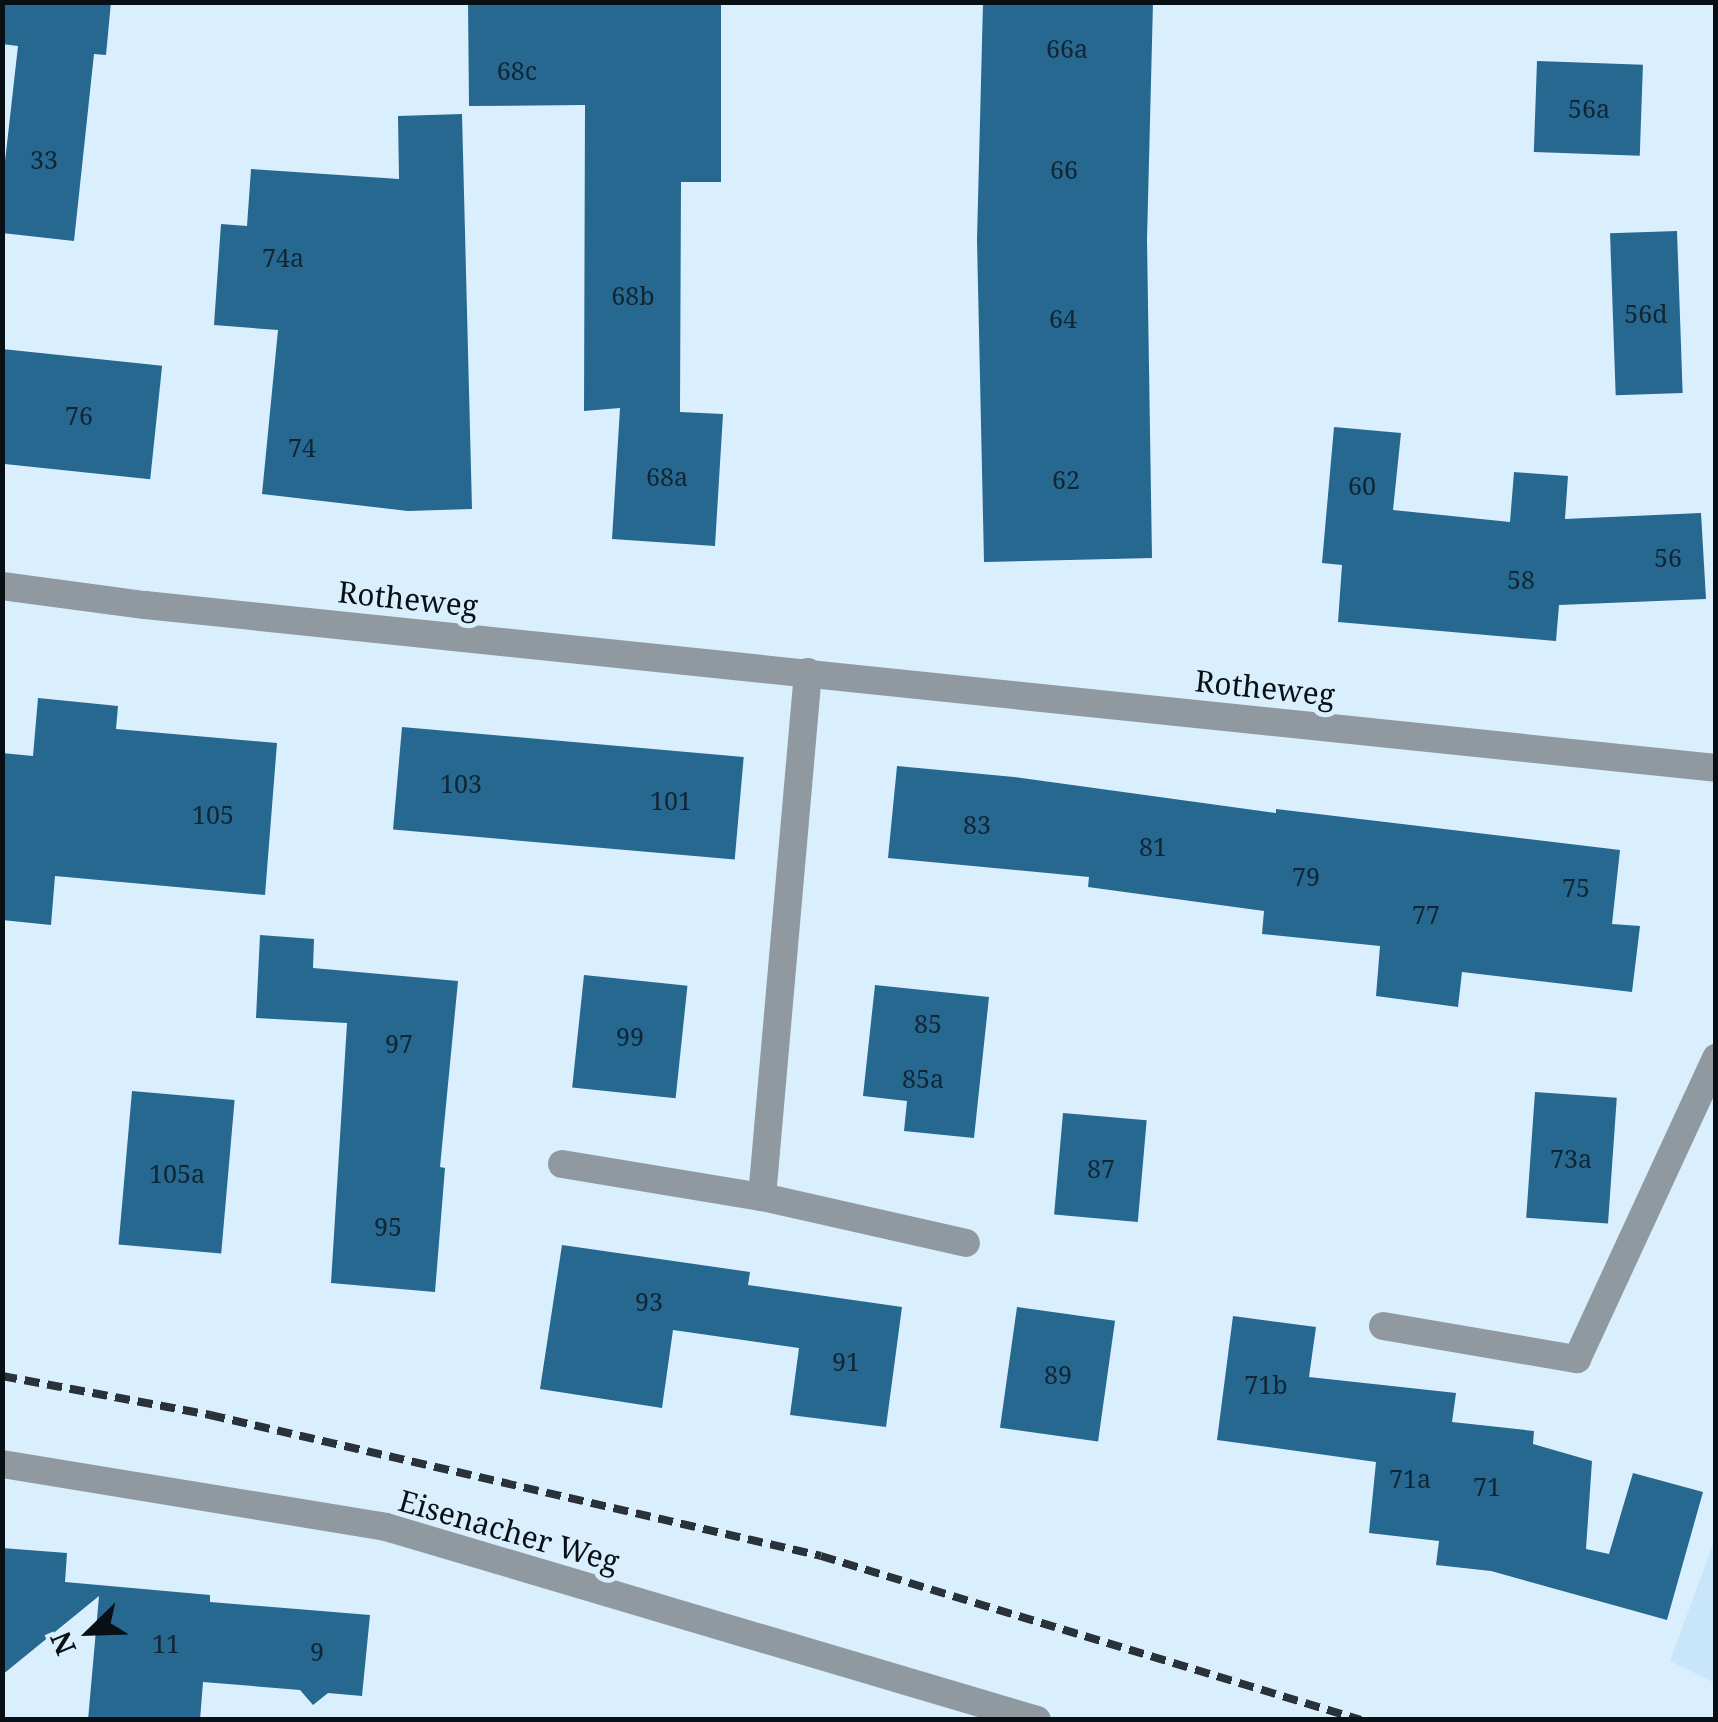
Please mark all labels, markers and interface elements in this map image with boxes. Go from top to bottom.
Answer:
house number: 66a [1046,33,1088,63]
house number: 68c [497,55,537,85]
house number: 56a [1568,93,1610,123]
house number: 33 [30,144,58,174]
house number: 66 [1050,154,1078,184]
house number: 74a [262,242,304,272]
house number: 68b [611,280,655,310]
house number: 56d [1624,298,1668,328]
house number: 64 [1049,303,1077,333]
house number: 76 [65,400,93,430]
house number: 74 [288,432,316,462]
house number: 68a [646,461,688,491]
house number: 62 [1052,464,1080,494]
house number: 60 [1348,470,1376,500]
house number: 56 [1654,542,1682,572]
house number: 58 [1507,564,1535,594]
street label: Rotheweg [336,574,480,624]
street label: Rotheweg [1193,663,1337,713]
house number: 103 [440,768,482,798]
house number: 101 [650,785,692,815]
house number: 105 [192,799,234,829]
house number: 83 [963,809,991,839]
house number: 81 [1139,831,1167,861]
house number: 79 [1292,861,1320,891]
house number: 75 [1562,872,1590,902]
house number: 77 [1412,899,1440,929]
house number: 85 [914,1008,942,1038]
house number: 99 [616,1021,644,1051]
house number: 97 [385,1028,413,1058]
house number: 85a [902,1063,944,1093]
house number: 73a [1550,1143,1592,1173]
house number: 87 [1087,1153,1115,1183]
house number: 105a [149,1158,205,1188]
house number: 95 [374,1211,402,1241]
house number: 93 [635,1286,663,1316]
house number: 91 [832,1346,860,1376]
house number: 89 [1044,1359,1072,1389]
house number: 71b [1244,1369,1288,1399]
house number: 71a [1389,1463,1431,1493]
house number: 71 [1473,1471,1501,1501]
street label: Eisenacher Weg [395,1482,623,1580]
north arrow [40,1582,140,1682]
text: N [41,1626,84,1661]
house number: 11 [152,1628,180,1658]
house number: 9 [310,1636,324,1666]

